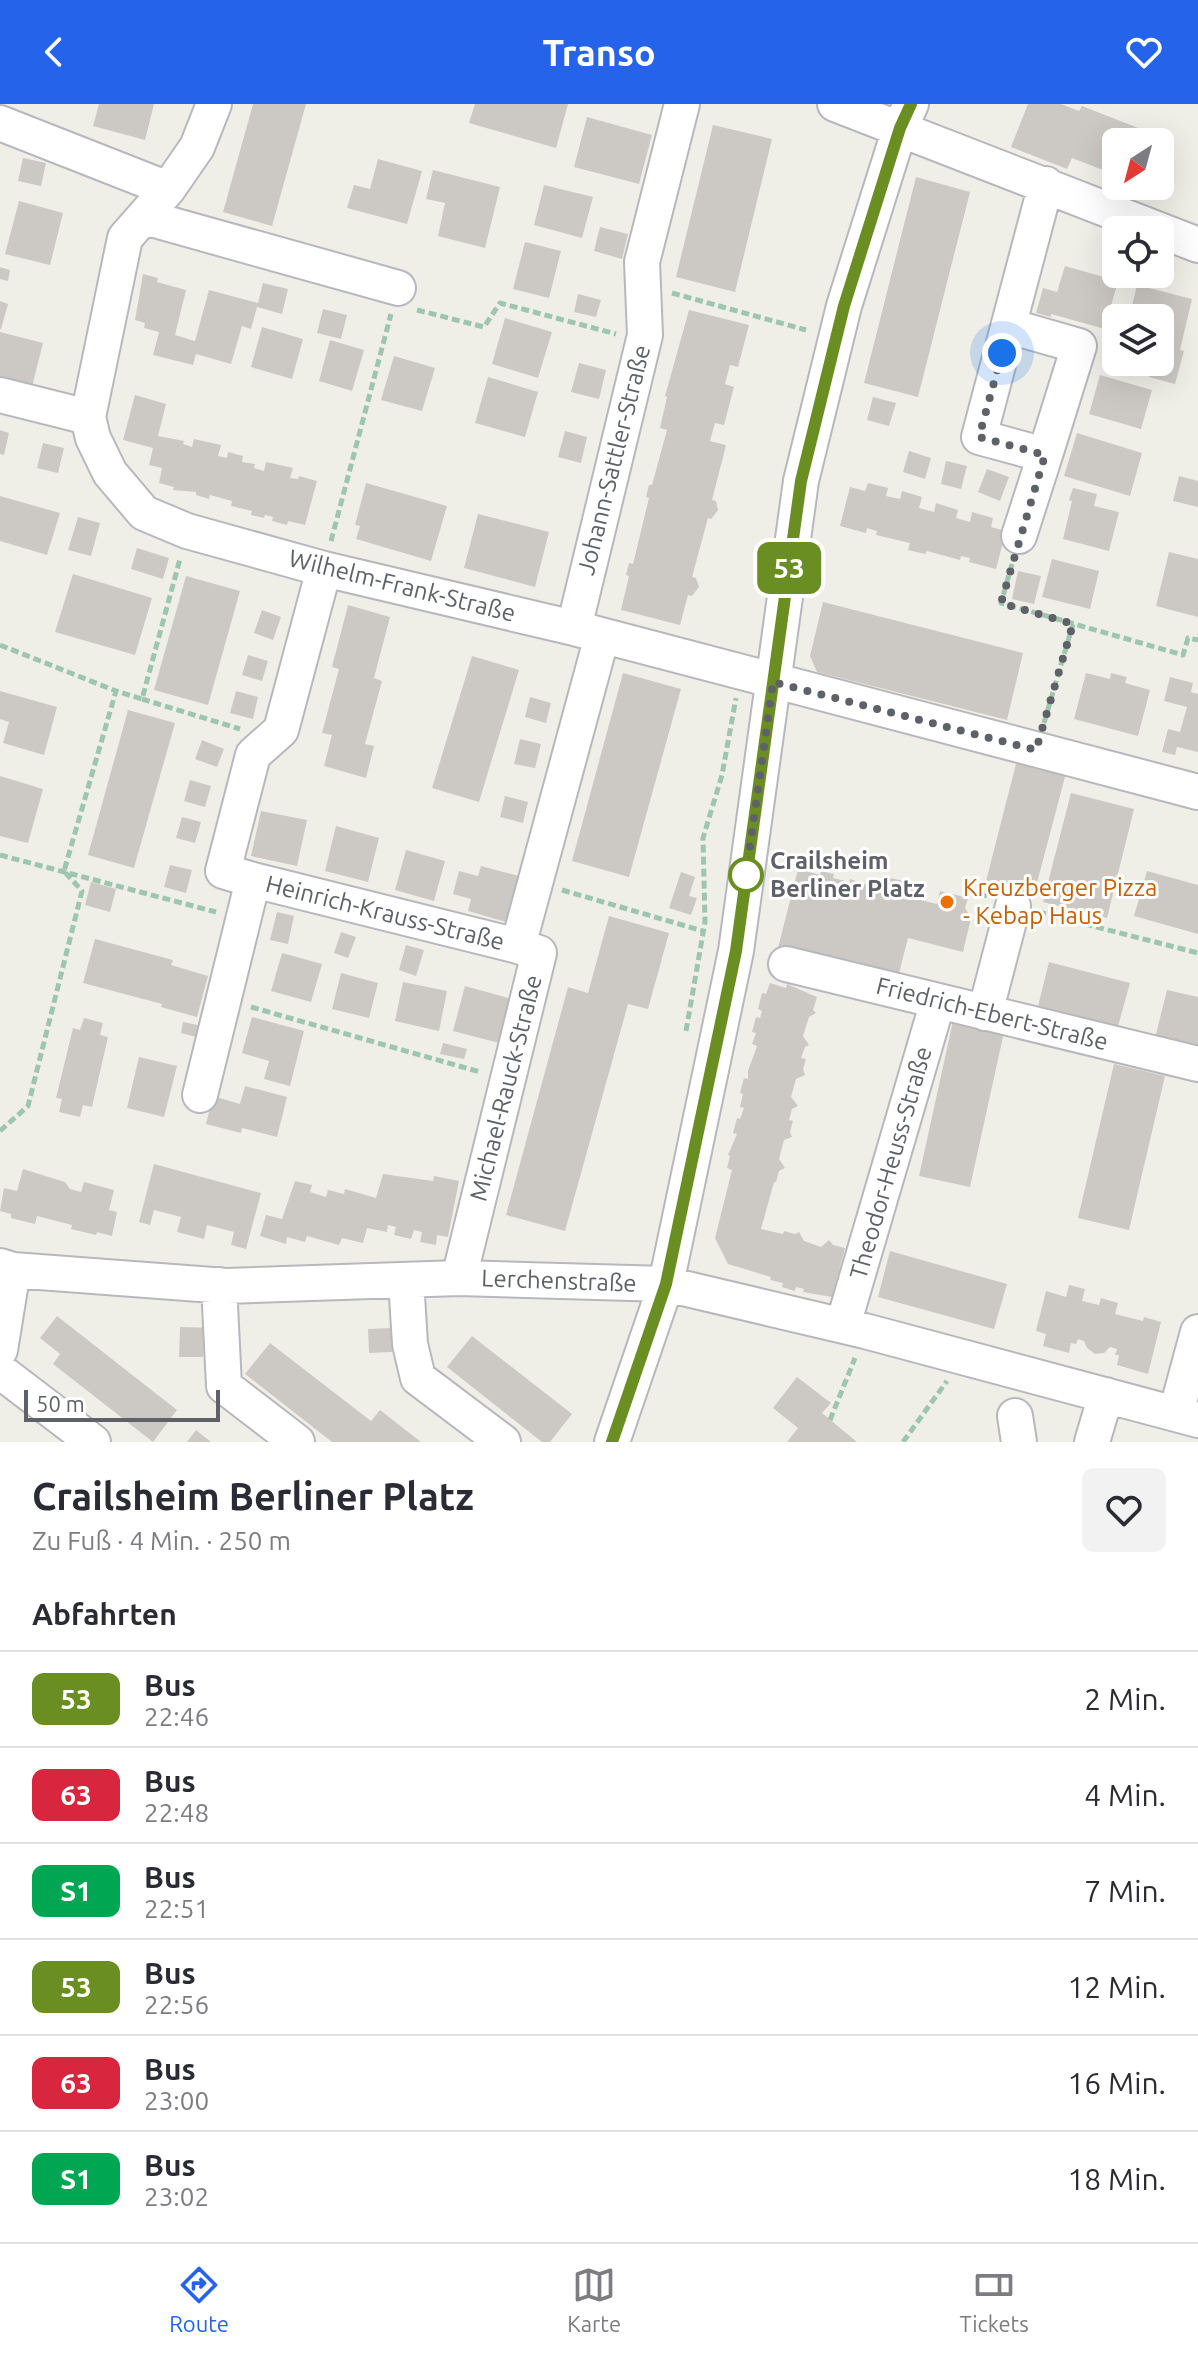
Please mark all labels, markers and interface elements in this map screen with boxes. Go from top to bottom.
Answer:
icon: back [32,30,76,74]
icon: heart [1122,30,1166,74]
text: Transo [542,32,656,73]
north arrow [1102,128,1174,200]
map controls [1102,128,1174,376]
button: locate [1102,216,1174,288]
button: layers [1102,304,1174,376]
your location [982,333,1022,373]
street label: Johann-Sattler-Straße [572,342,655,578]
line badge: 53 [753,542,825,594]
street label: Wilhelm-Frank-Straße [286,544,518,627]
text: 53 [773,552,805,583]
place label: Crailsheim Berliner Platz [770,847,925,902]
marker: Crailsheim Berliner Platz [729,858,763,892]
street label: Heinrich-Krauss-Straße [263,870,507,955]
place label: Kreuzberger Pizza - Kebap Haus [963,874,1157,929]
marker: Kreuzberger Pizza - Kebap Haus [938,893,956,911]
street label: Michael-Rauck-Straße [464,972,547,1204]
street label: Friedrich-Ebert-Straße [873,972,1111,1055]
street label: Theodor-Heuss-Straße [844,1044,937,1282]
street label: Lerchenstraße [481,1264,637,1297]
scale bar [24,1386,220,1422]
text: 50 m [36,1391,85,1416]
button: heart [1082,1468,1166,1552]
text: Crailsheim Berliner Platz [32,1475,474,1517]
text: Zu Fuß · 4 Min. · 250 m [32,1526,291,1555]
text: Abfahrten [32,1597,177,1631]
text: Bus [144,1668,196,1702]
text: 2 Min. [1084,1682,1166,1716]
text: 53 [60,1683,92,1714]
text: 22:46 [144,1702,209,1731]
text: Bus [144,1764,196,1798]
text: 4 Min. [1084,1778,1166,1812]
text: 63 [60,1779,92,1810]
text: 22:48 [144,1798,209,1827]
text: Bus [144,1860,196,1894]
text: 7 Min. [1084,1874,1166,1908]
text: S1 [60,1875,92,1906]
text: 22:51 [144,1894,209,1923]
text: Bus [144,1956,196,1990]
text: 12 Min. [1067,1970,1166,2004]
text: 53 [60,1971,92,2002]
text: 22:56 [144,1990,209,2019]
text: Bus [144,2052,196,2086]
text: 16 Min. [1067,2066,1166,2100]
text: 63 [60,2067,92,2098]
text: 23:00 [144,2086,209,2115]
text: Bus [144,2148,196,2182]
text: 18 Min. [1067,2162,1166,2196]
text: S1 [60,2163,92,2194]
text: 23:02 [144,2182,209,2211]
tab: Route [169,2263,229,2336]
tab: Karte [567,2263,621,2336]
tab: Tickets [959,2263,1029,2336]

